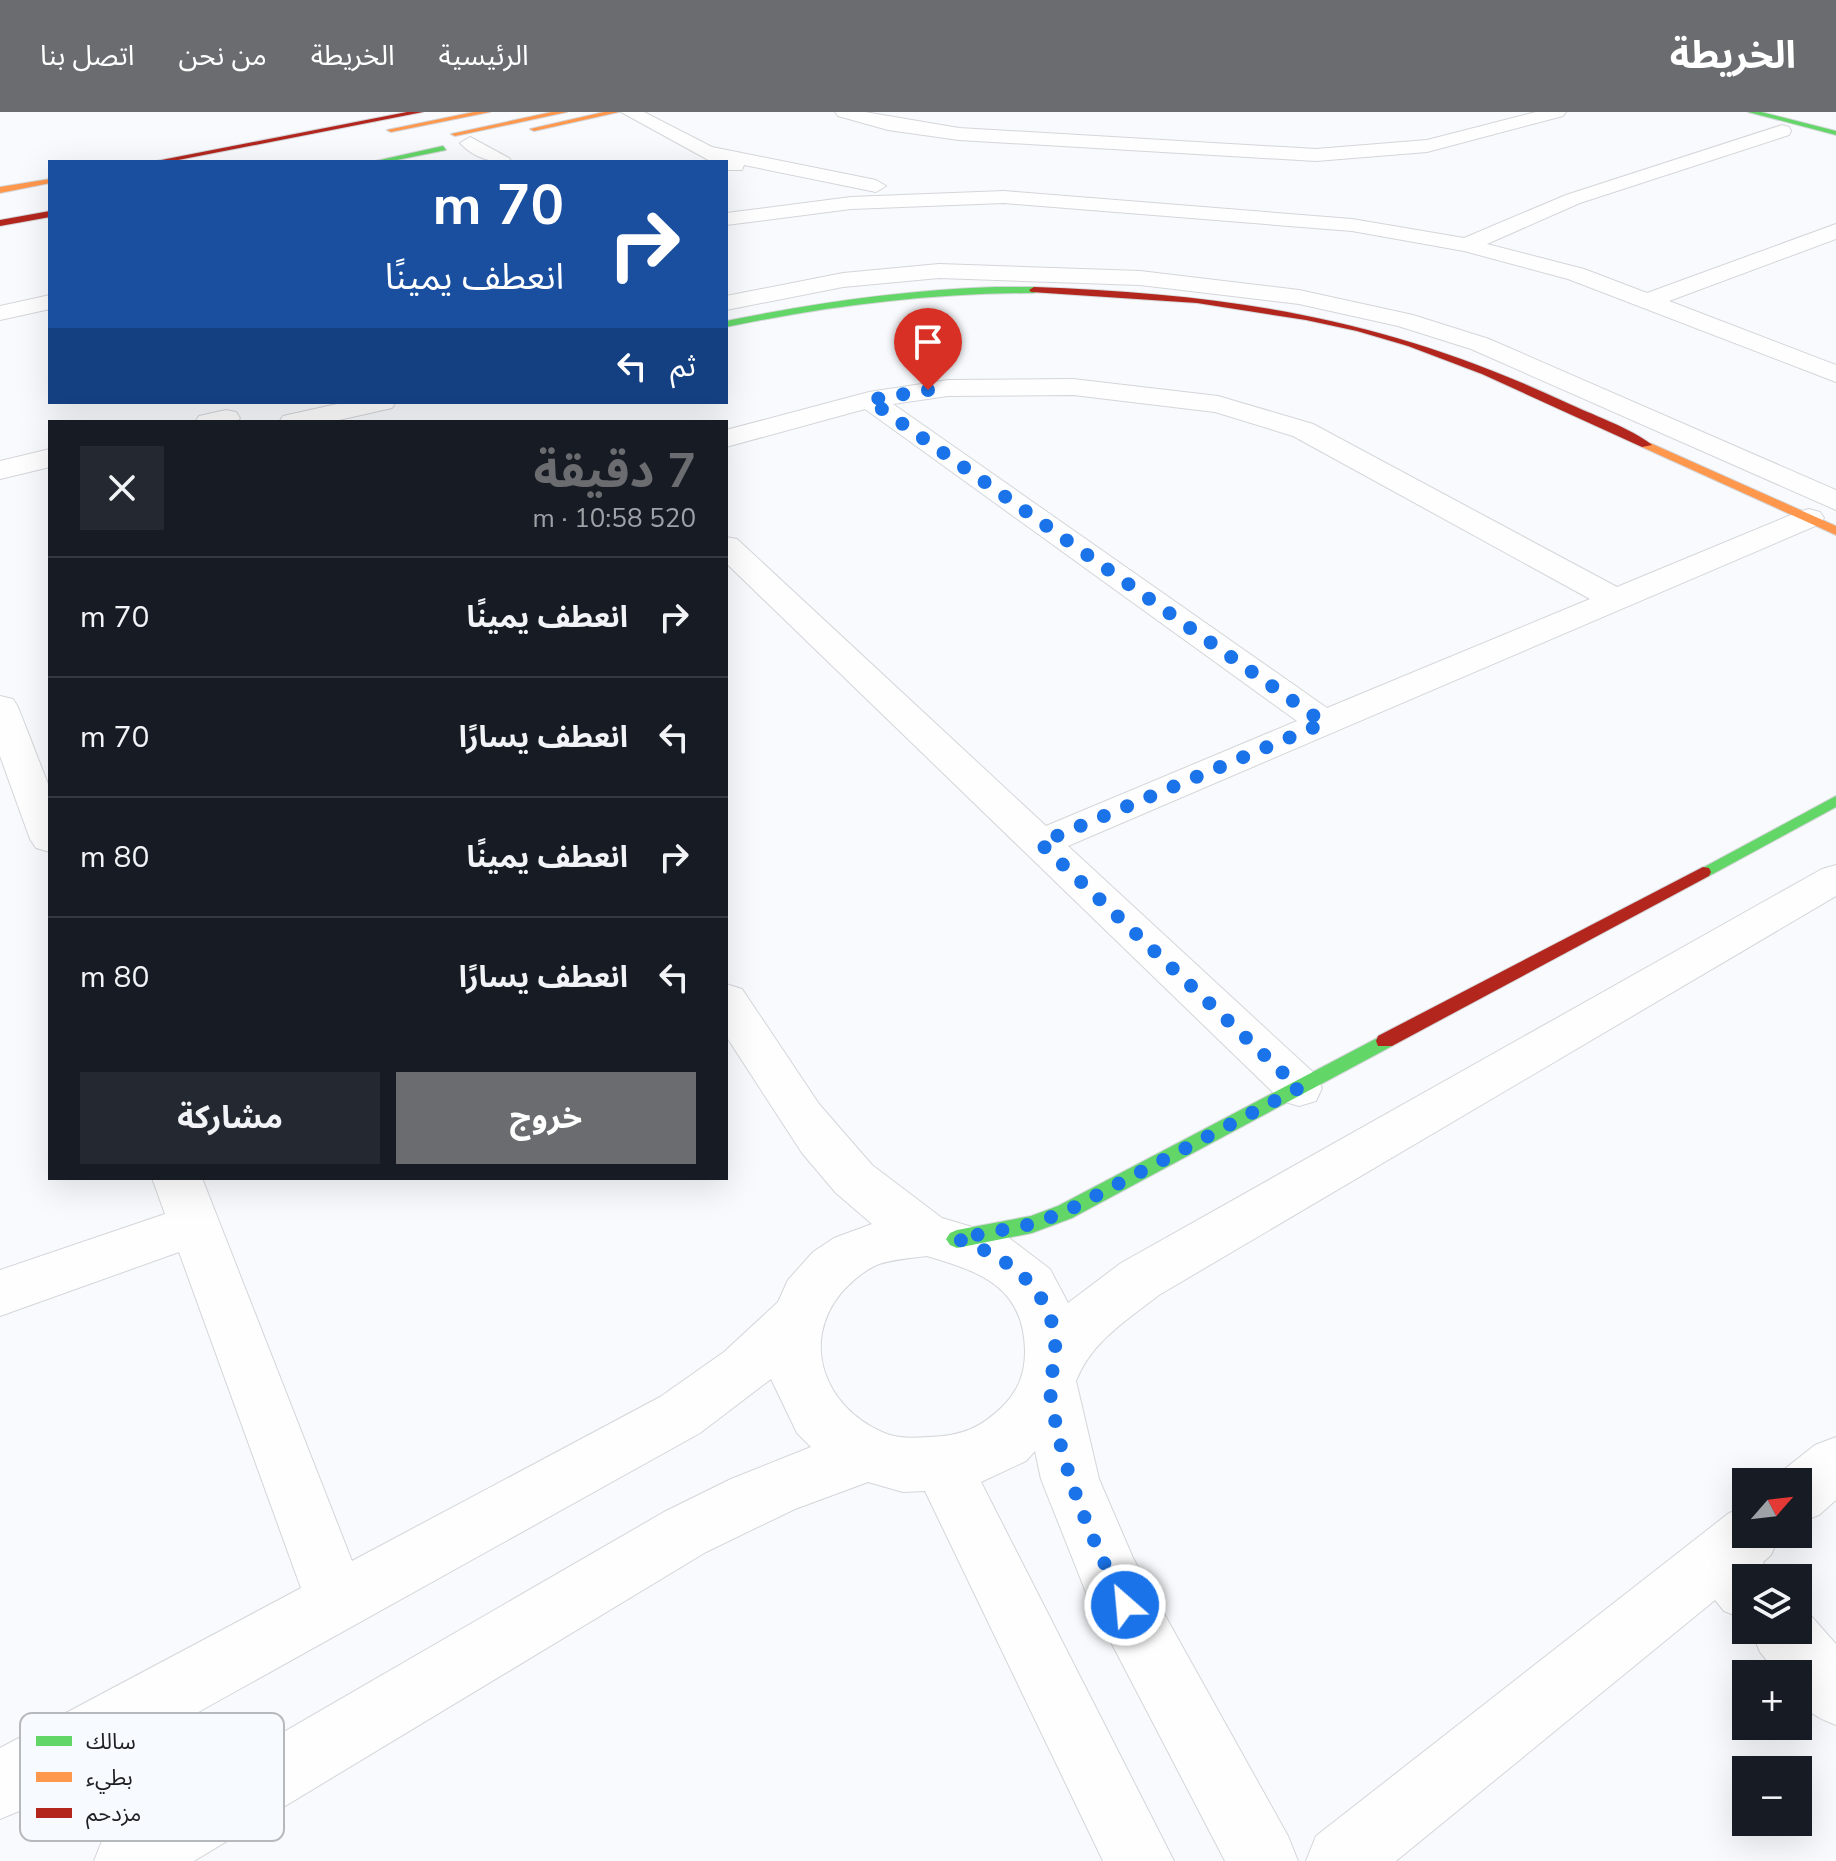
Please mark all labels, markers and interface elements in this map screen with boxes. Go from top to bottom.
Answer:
text: الخريطة [1670,30,1796,81]
text: اتصل بنا [40,37,135,75]
text: من نحن [179,37,267,75]
text: الخريطة [311,37,395,75]
text: الرئيسية [439,37,529,75]
text: 70 m [433,167,564,244]
icon: right [592,192,696,296]
text: انعطف يمينًا [385,253,564,302]
pin [894,308,962,390]
icon: arrive [906,320,950,364]
icon: left [610,344,654,388]
text: ثم [670,346,696,387]
text: 7 دقيقة [533,438,696,504]
button: close [80,446,164,530]
text: 520 m · 10:58 [533,501,696,536]
icon: right [652,595,696,639]
text: 70 m [80,597,149,638]
text: انعطف يمينًا [467,597,628,638]
icon: left [652,715,696,759]
text: 70 m [80,717,149,758]
text: انعطف يسارًا [459,717,628,758]
icon: right [652,835,696,879]
text: 80 m [80,837,149,878]
text: انعطف يمينًا [467,837,628,878]
icon: left [652,955,696,999]
text: 80 m [80,957,149,998]
text: انعطف يسارًا [459,957,628,998]
button: مشاركة [80,1072,380,1164]
button: خروج [396,1072,696,1164]
north arrow [1732,1468,1812,1548]
map controls [1732,1468,1812,1836]
position arrow [1083,1563,1167,1647]
button: layers [1732,1564,1812,1644]
button: + [1732,1660,1812,1740]
legend [20,1713,284,1841]
text: سالك [86,1727,136,1757]
button: − [1732,1756,1812,1836]
text: بطيء [86,1763,133,1794]
text: مزدحم [86,1799,141,1830]

